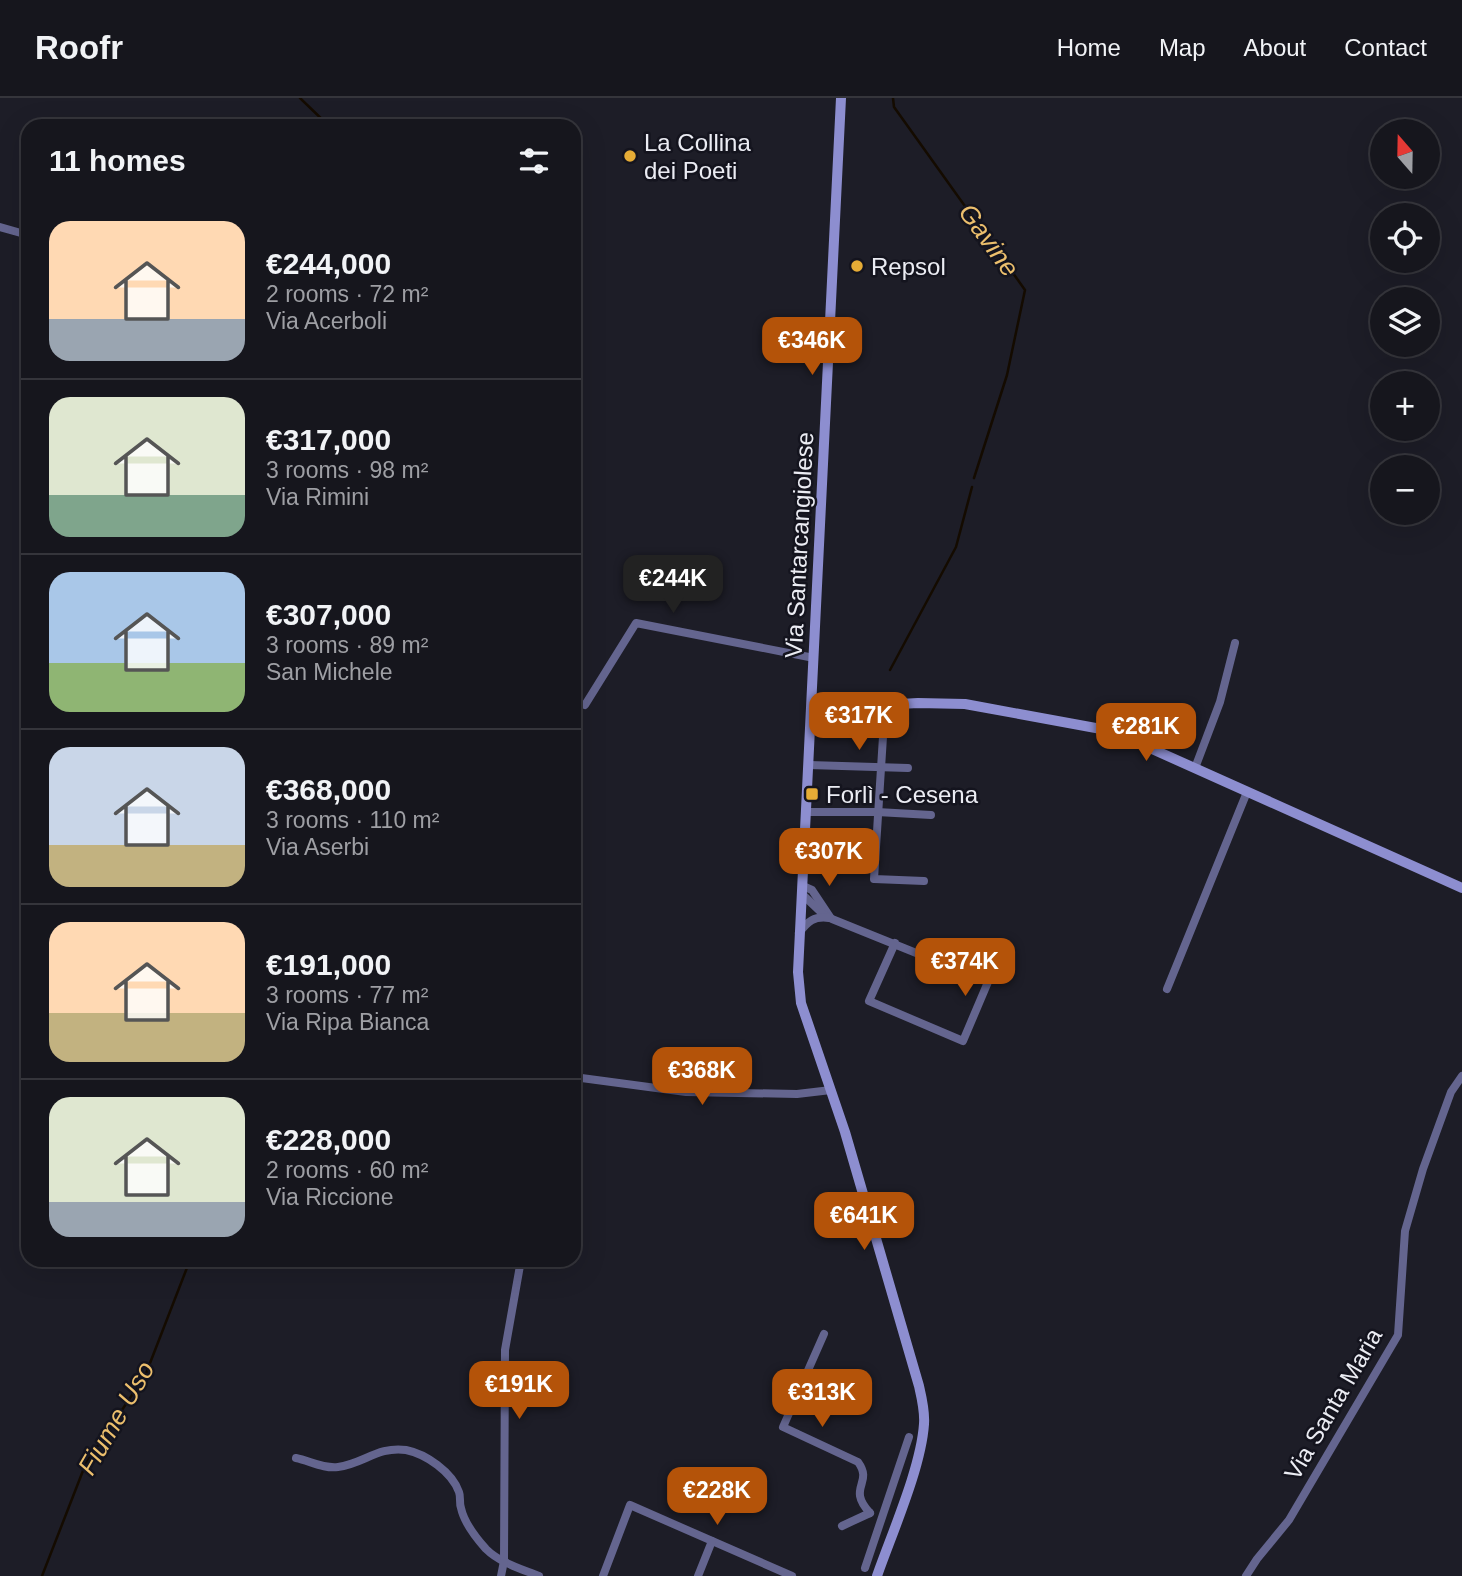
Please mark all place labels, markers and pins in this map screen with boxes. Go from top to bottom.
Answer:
place label: La Collina dei Poeti [644,129,751,184]
marker: La Collina dei Poeti [622,148,638,164]
place label: Repsol [871,253,946,280]
marker: Repsol [849,258,865,274]
pin: €346K [763,317,861,377]
pin: €244K [624,556,722,615]
pin: €317K [810,692,908,752]
pin: €281K [1097,704,1195,763]
place label: Forlì - Cesena [826,781,979,808]
marker: Forlì - Cesena [804,786,820,802]
pin: €307K [780,828,878,888]
pin: €374K [916,939,1014,998]
pin: €368K [653,1048,751,1107]
pin: €641K [815,1192,913,1252]
pin: €191K [470,1362,568,1421]
pin: €313K [773,1370,871,1429]
pin: €228K [668,1468,766,1527]

